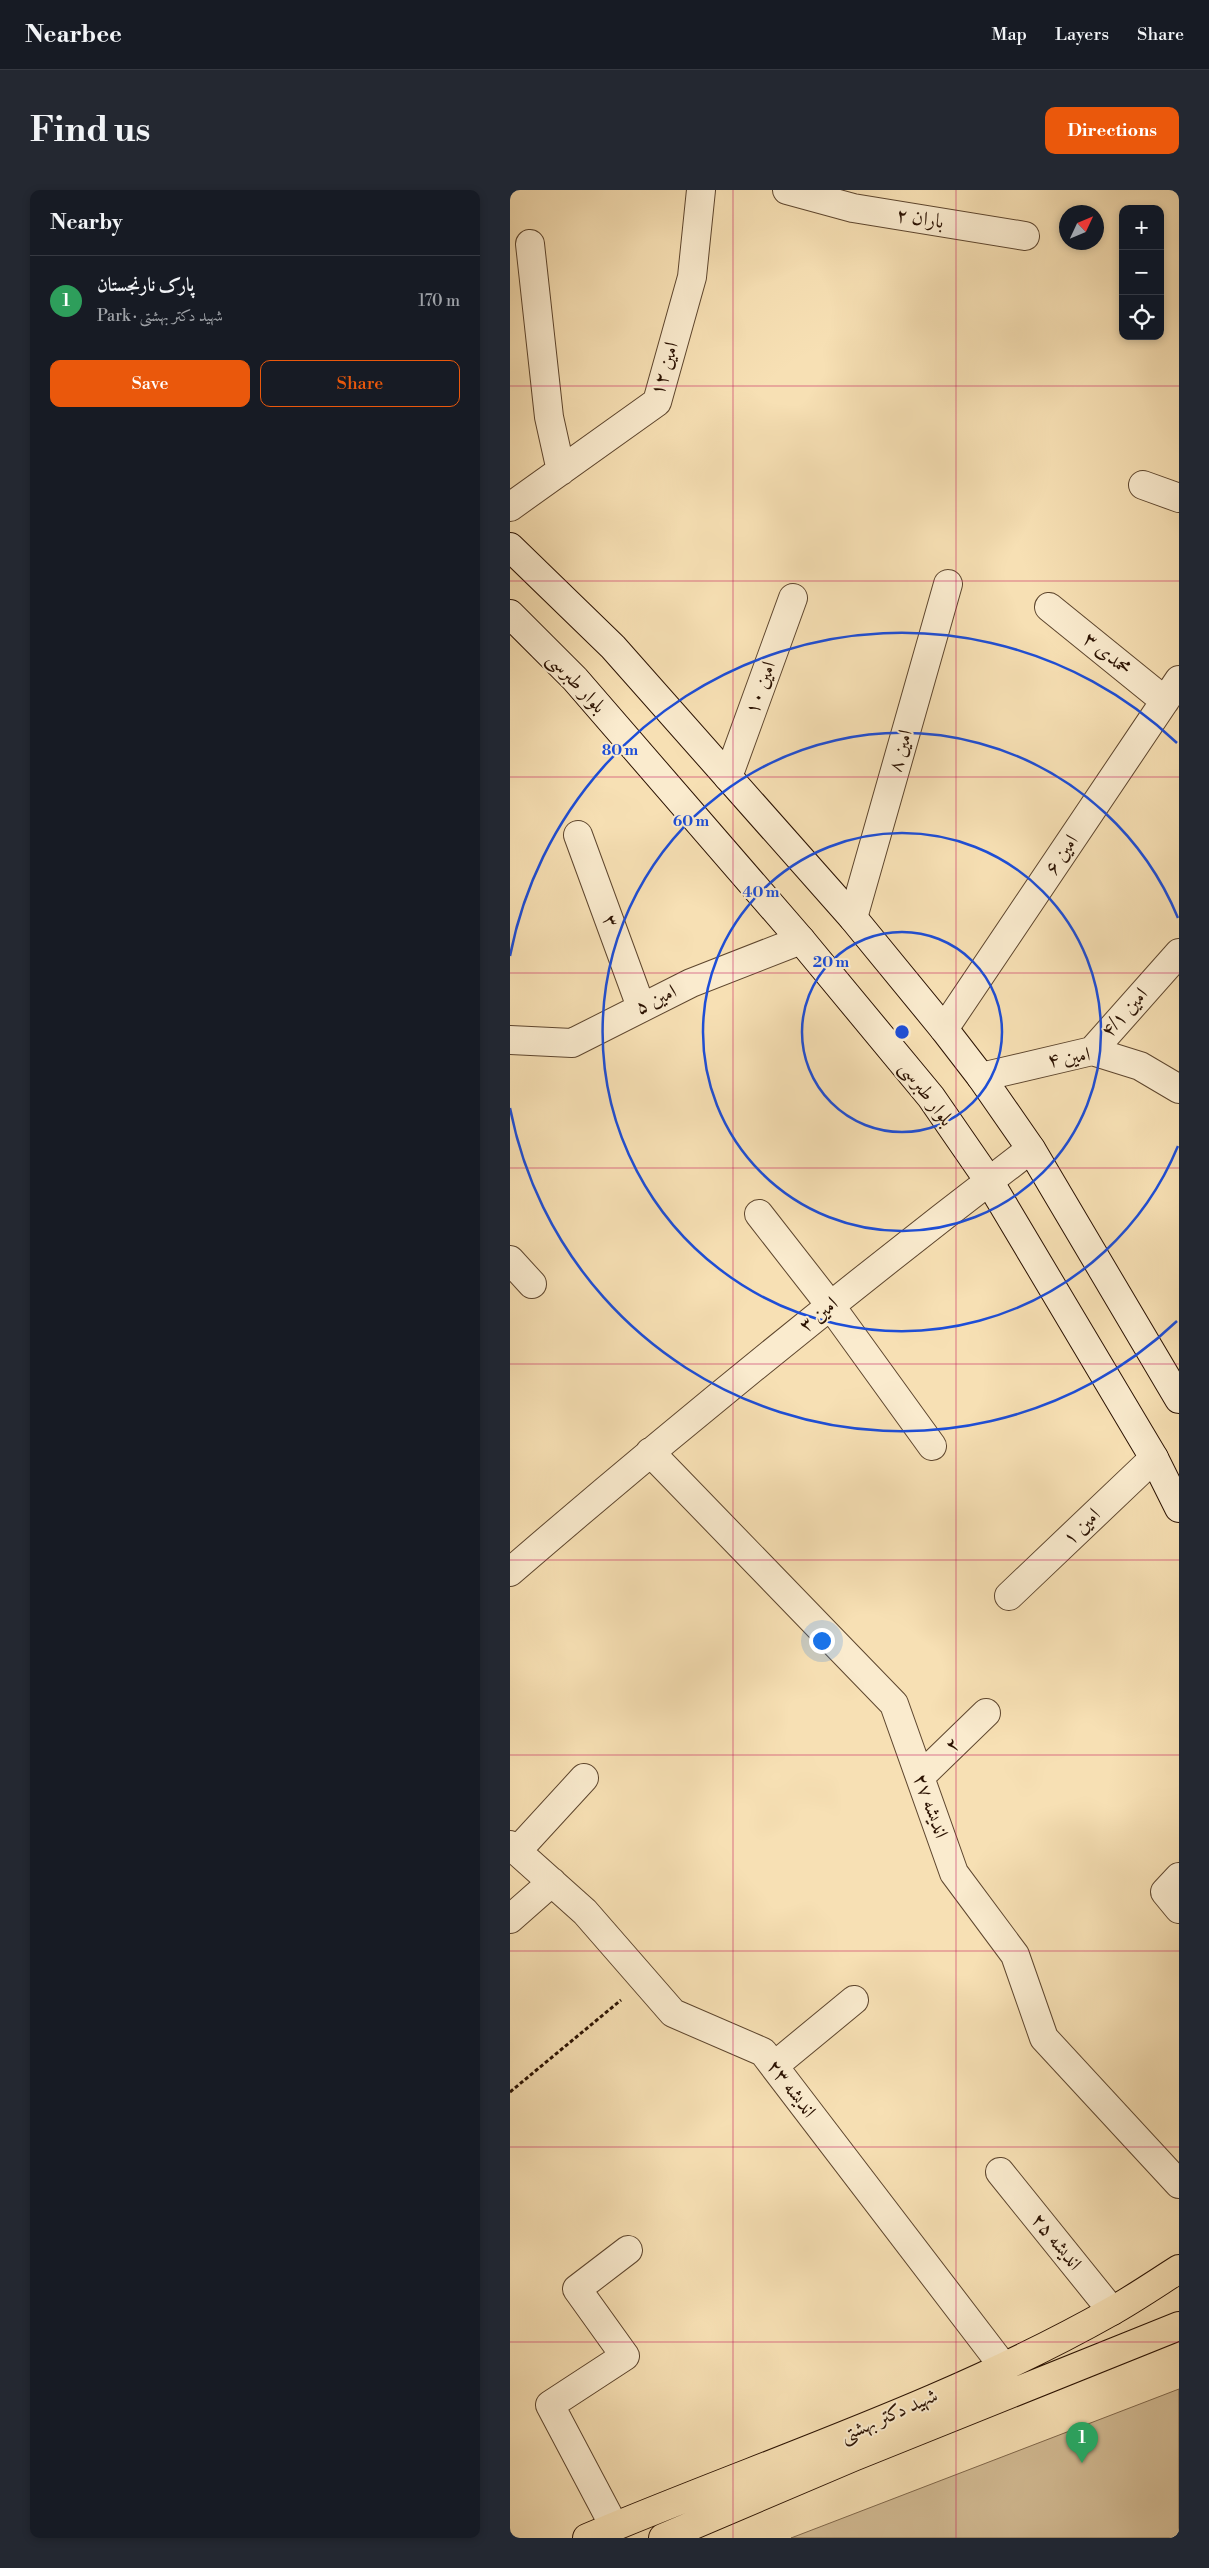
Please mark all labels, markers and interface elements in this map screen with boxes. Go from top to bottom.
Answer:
text: Nearbee [25,20,122,50]
text: Map [992,23,1027,46]
text: Layers [1055,23,1109,46]
text: Share [1137,23,1184,46]
button: Directions [1045,107,1179,154]
text: Find us [30,109,150,152]
street label: باران ۲ [894,203,946,235]
north arrow [1059,205,1104,250]
map controls [1119,205,1164,340]
button: + [1119,205,1164,250]
text: Nearby [50,210,123,236]
button: − [1119,250,1164,295]
text: پارک نارنجستان [97,273,194,297]
text: 1 [62,291,70,311]
text: 170 m [418,291,460,311]
button: locate [1119,295,1164,340]
text: Park · شهید دکتر بهشتی [97,306,223,326]
street label: امین ۱۲ [645,339,685,399]
button: Save [50,360,250,407]
button: Share [260,360,460,407]
street label: محمدی ۳ [1078,627,1136,681]
street label: بلوار طبرسی [540,647,611,720]
street label: امین ۱۰ [740,658,782,718]
street label: امین ۸ [883,727,919,775]
text: 80 m [602,741,639,760]
text: 60 m [673,812,710,831]
street label: امین ۶ [1040,830,1084,880]
text: 40 m [742,883,780,902]
street label: ۳ [596,911,624,931]
text: 20 m [813,953,850,972]
street label: امین ۵ [631,979,681,1021]
street label: امین ۴/۱ [1096,983,1154,1043]
centre of rings [893,1023,911,1041]
street label: امین ۴ [1046,1042,1092,1074]
street label: بلوار طبرسی [892,1056,959,1132]
street label: امین ۳ [794,1292,844,1338]
street label: امین ۱ [1058,1503,1106,1551]
your location [809,1628,835,1654]
street label: ۲ [940,1732,966,1758]
street label: اندیشه ۲۷ [907,1770,953,1842]
street label: اندیشه ۲۳ [761,2055,821,2123]
street label: اندیشه ۲۵ [1025,2208,1087,2276]
street label: شهید دکتر بهشتی [836,2383,942,2450]
pin: 1 [1066,2422,1098,2463]

